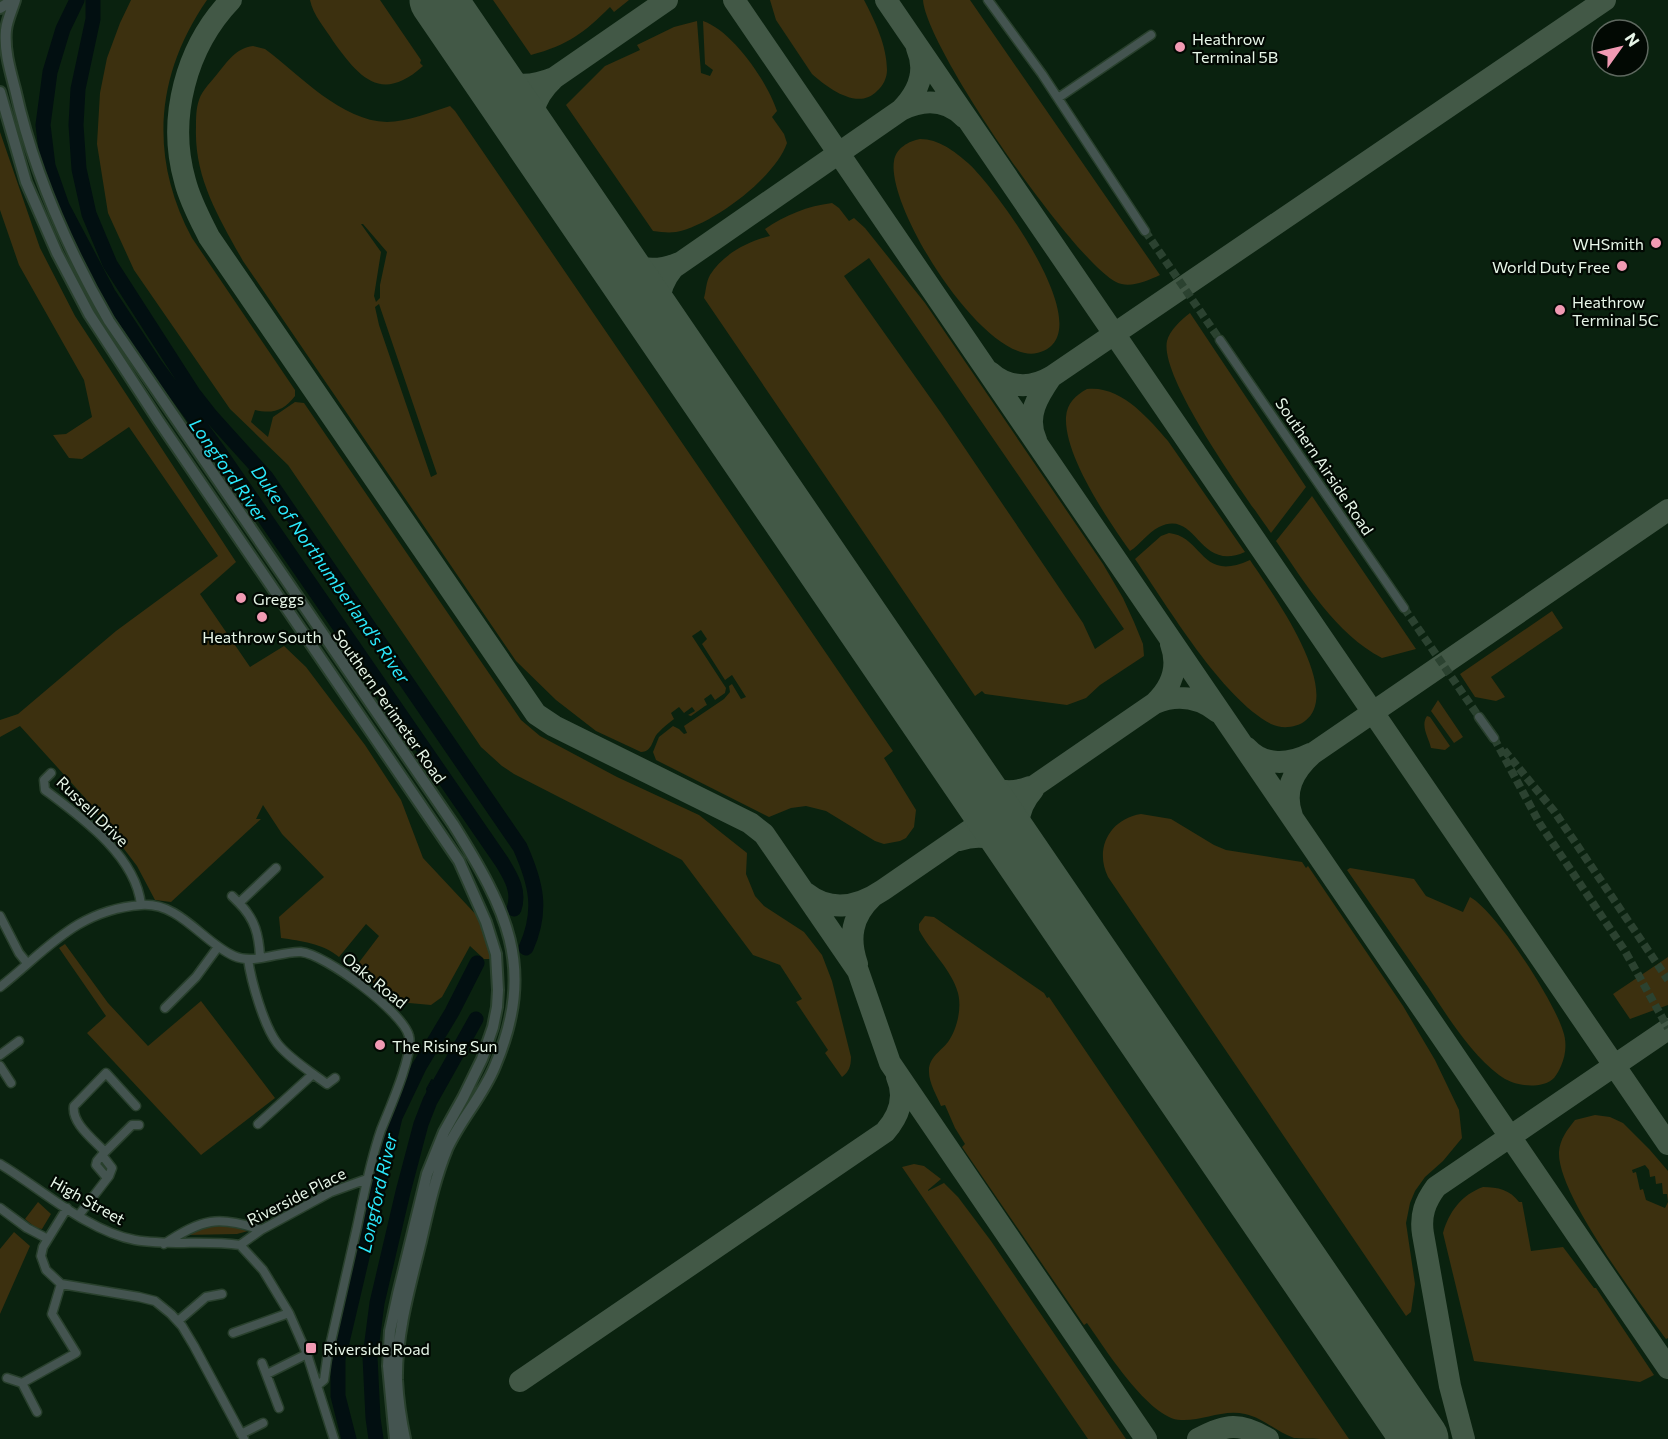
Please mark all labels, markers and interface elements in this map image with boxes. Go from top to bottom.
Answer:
north arrow [1590,18,1650,78]
place label: Heathrow Terminal 5B [1192,29,1278,66]
text: N [1622,29,1644,50]
marker: Heathrow Terminal 5B [1173,40,1187,54]
place label: WHSmith [1573,234,1644,253]
marker: WHSmith [1649,236,1663,250]
place label: World Duty Free [1492,257,1610,276]
marker: World Duty Free [1615,259,1629,273]
place label: Heathrow Terminal 5C [1572,292,1659,329]
marker: Heathrow Terminal 5C [1553,303,1567,317]
street label: Southern Airside Road [1272,394,1378,538]
water label: Longford River [185,414,273,527]
water label: Duke of Northumberland's River [247,461,415,688]
place label: Greggs [253,589,304,608]
marker: Greggs [234,591,248,605]
marker: Heathrow South [255,610,269,624]
street label: Southern Perimeter Road [330,625,450,787]
place label: Heathrow South [202,627,322,646]
street label: Russell Drive [53,772,133,850]
street label: Oaks Road [339,948,411,1012]
place label: The Rising Sun [392,1036,498,1055]
marker: The Rising Sun [373,1038,387,1052]
water label: Longford River [353,1130,402,1255]
street label: Riverside Place [243,1163,349,1229]
street label: High Street [47,1172,129,1228]
place label: Riverside Road [323,1339,430,1358]
marker: Riverside Road [304,1341,318,1355]

